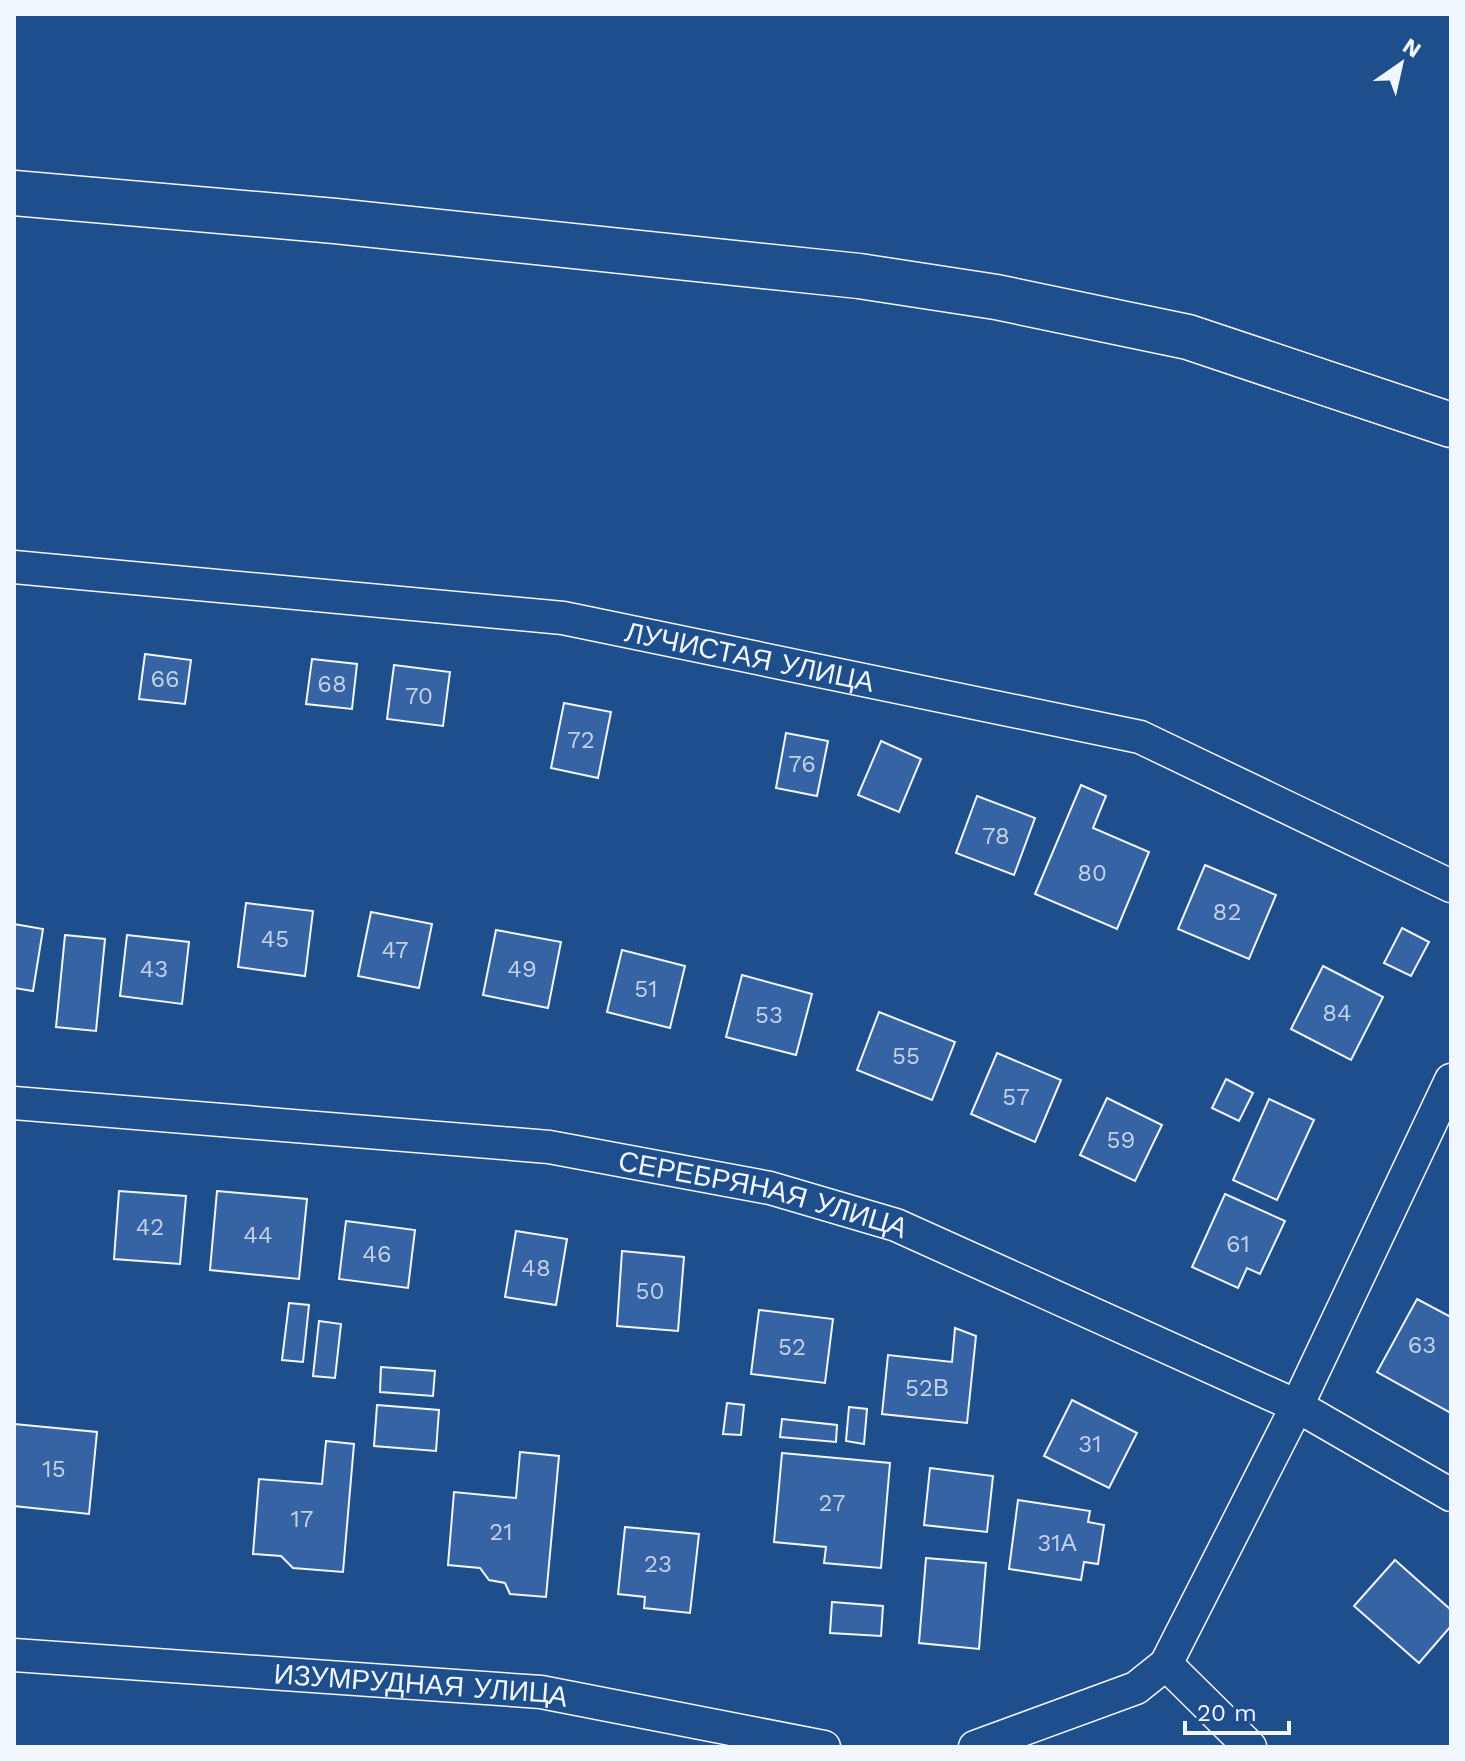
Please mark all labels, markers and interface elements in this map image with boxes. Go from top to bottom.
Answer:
north arrow [1361,24,1441,104]
text: N [1398,33,1426,63]
street label: ЛУЧИСТАЯ УЛИЦА [622,615,878,698]
house number: 66 [150,665,180,693]
house number: 68 [317,670,347,698]
house number: 70 [405,682,433,710]
house number: 72 [567,726,595,754]
house number: 76 [788,750,816,778]
house number: 78 [982,822,1010,850]
house number: 80 [1077,859,1107,887]
house number: 82 [1213,898,1241,926]
house number: 45 [261,925,289,953]
house number: 47 [382,936,408,964]
house number: 43 [140,955,168,983]
house number: 49 [507,955,537,983]
house number: 51 [634,975,658,1003]
house number: 84 [1322,999,1352,1027]
house number: 53 [755,1001,783,1029]
house number: 55 [892,1042,920,1070]
house number: 57 [1002,1083,1030,1111]
house number: 59 [1107,1126,1135,1154]
street label: СЕРЕБРЯНАЯ УЛИЦА [616,1144,913,1245]
house number: 42 [136,1213,164,1241]
house number: 44 [243,1221,273,1249]
house number: 61 [1226,1230,1250,1258]
house number: 46 [362,1240,392,1268]
house number: 48 [521,1254,551,1282]
house number: 50 [636,1277,664,1305]
house number: 63 [1408,1331,1436,1359]
house number: 52 [778,1333,806,1361]
house number: 52В [905,1374,949,1402]
house number: 31 [1078,1430,1102,1458]
house number: 15 [42,1455,66,1483]
house number: 27 [819,1489,845,1517]
house number: 17 [291,1505,313,1533]
house number: 21 [489,1518,513,1546]
house number: 31А [1037,1529,1077,1557]
house number: 23 [644,1550,672,1578]
street label: ИЗУМРУДНАЯ УЛИЦА [273,1657,571,1713]
scale bar [1185,1685,1289,1735]
text: 20 m [1197,1699,1257,1727]

